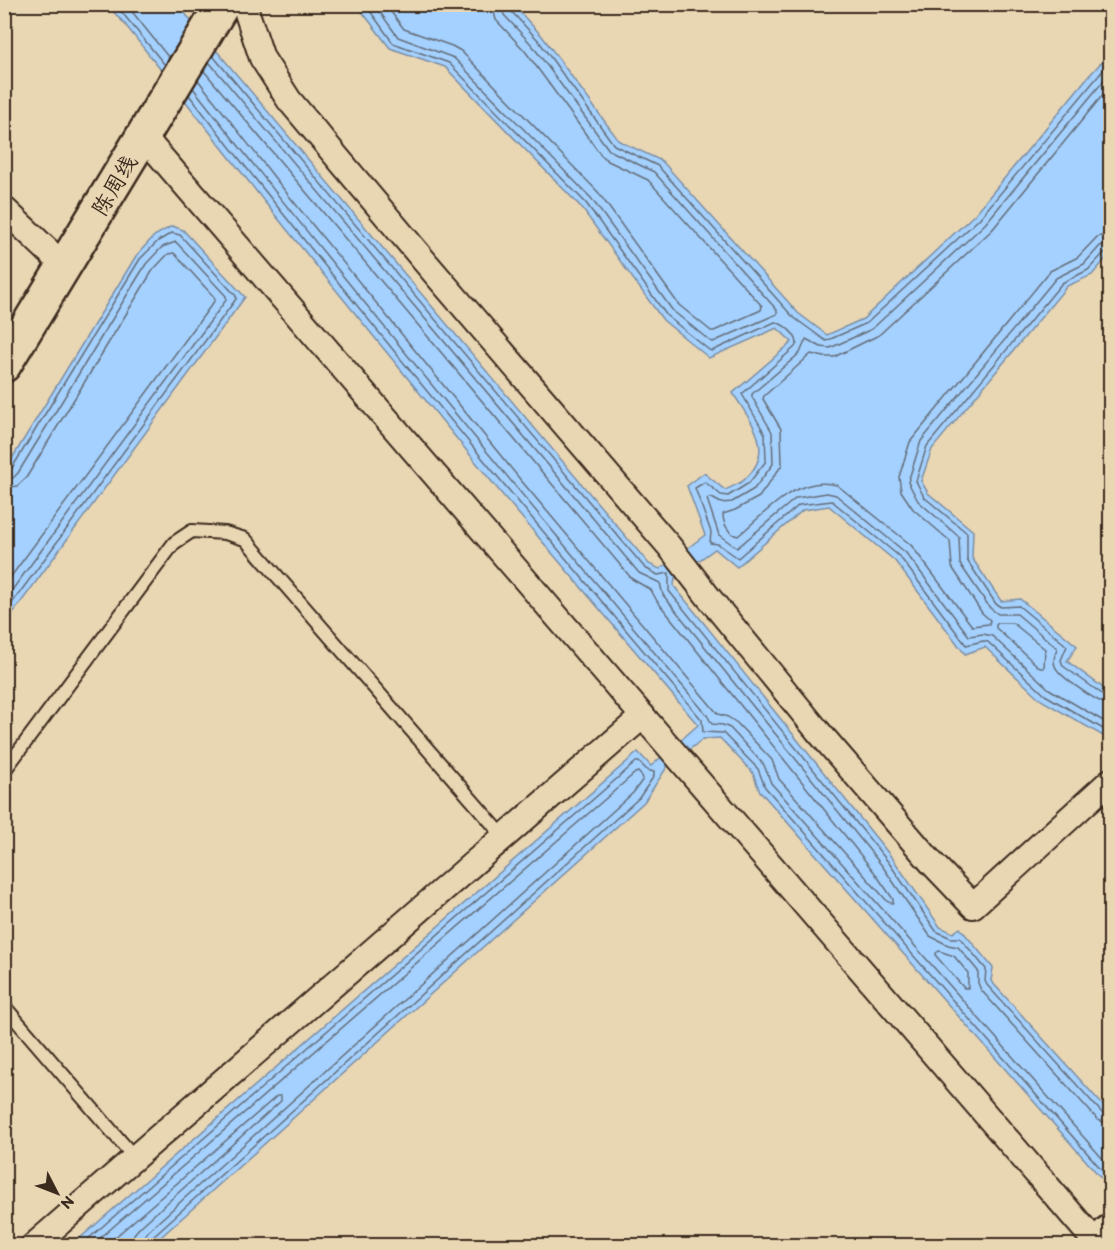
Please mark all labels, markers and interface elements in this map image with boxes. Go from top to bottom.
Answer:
street label: 陈周线 [86,150,143,221]
north arrow [27,1163,87,1223]
text: N [57,1192,78,1213]

